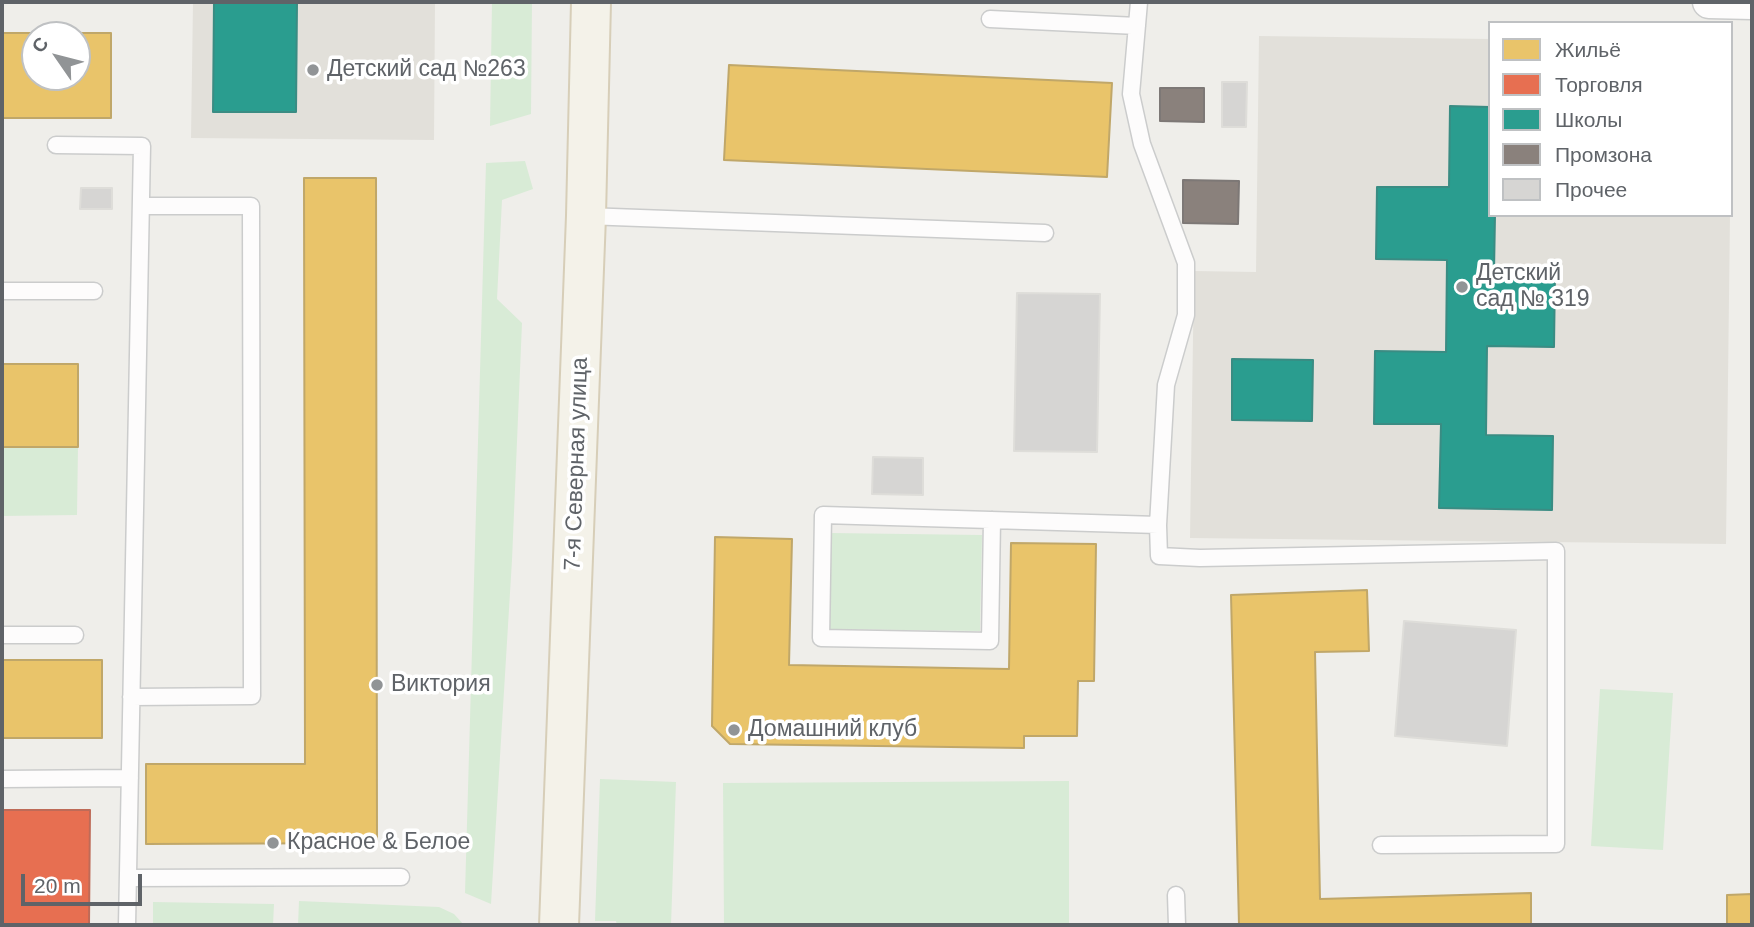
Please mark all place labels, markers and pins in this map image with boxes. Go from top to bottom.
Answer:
place label: Детский сад №263 [327,56,526,84]
marker: Детский сад №263 [305,62,321,78]
place label: Детский сад № 319 [1476,260,1590,314]
marker: Детский сад № 319 [1454,279,1470,295]
place label: Виктория [391,671,491,699]
marker: Виктория [369,677,385,693]
place label: Домашний клуб [748,716,917,744]
marker: Домашний клуб [726,722,742,738]
place label: Красное & Белое [287,829,470,857]
marker: Красное & Белое [265,835,281,851]

